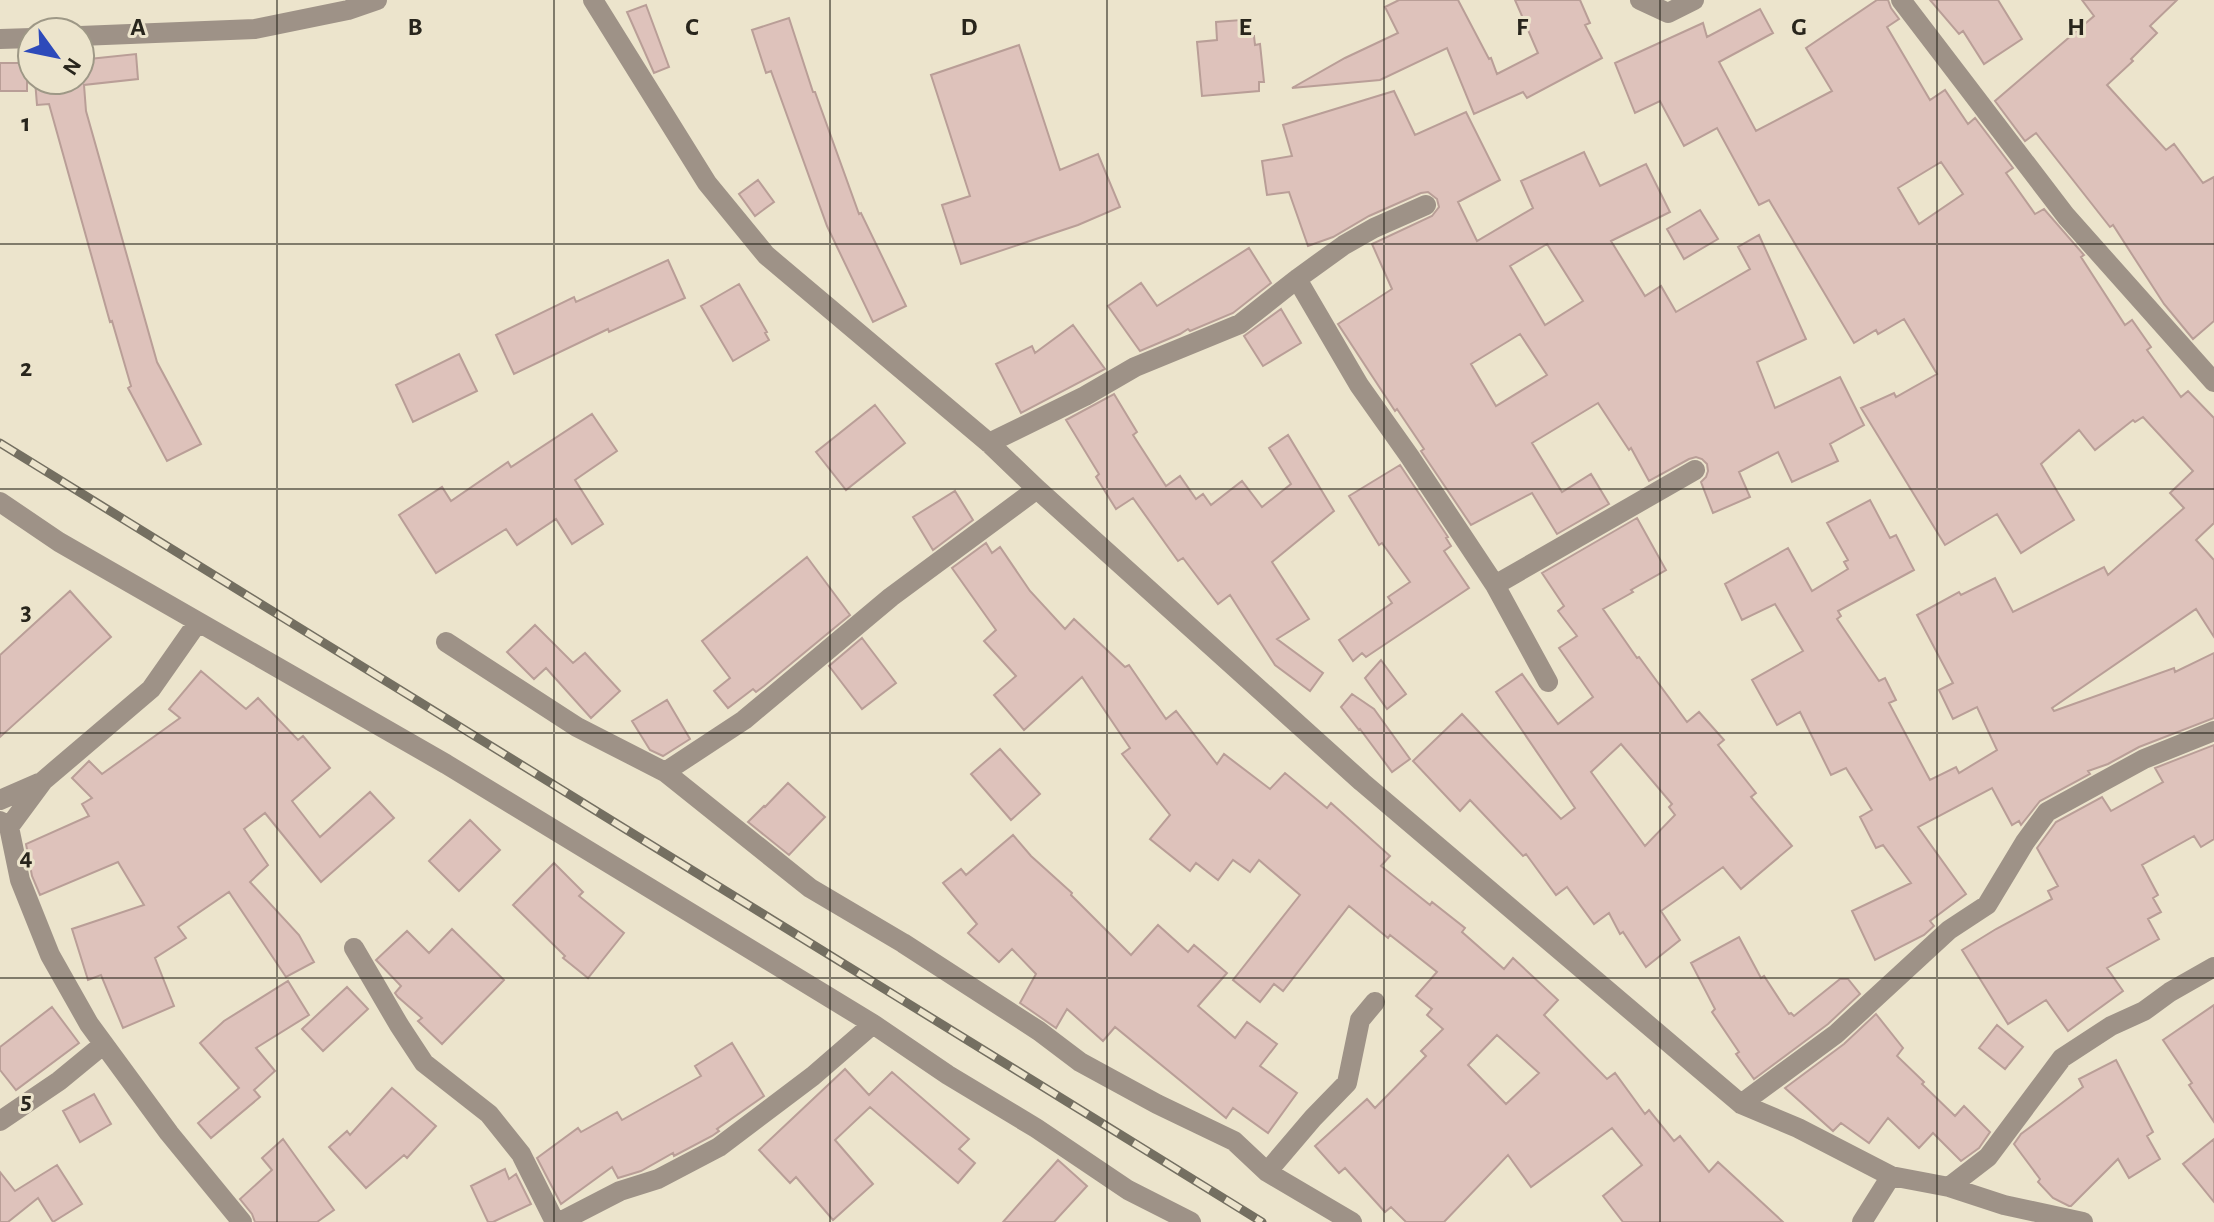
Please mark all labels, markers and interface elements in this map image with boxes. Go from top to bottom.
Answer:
text: A [130,14,146,40]
text: B [407,14,423,40]
text: C [685,14,699,40]
text: D [960,14,978,40]
text: E [1238,14,1252,40]
text: F [1516,14,1529,40]
text: G [1791,14,1807,40]
text: H [2067,14,2085,40]
north arrow [16,16,96,96]
text: N [59,54,85,79]
text: 1 [21,110,31,136]
text: 2 [20,355,32,381]
text: 3 [20,599,32,625]
text: 4 [19,844,33,870]
text: 5 [20,1088,32,1114]

